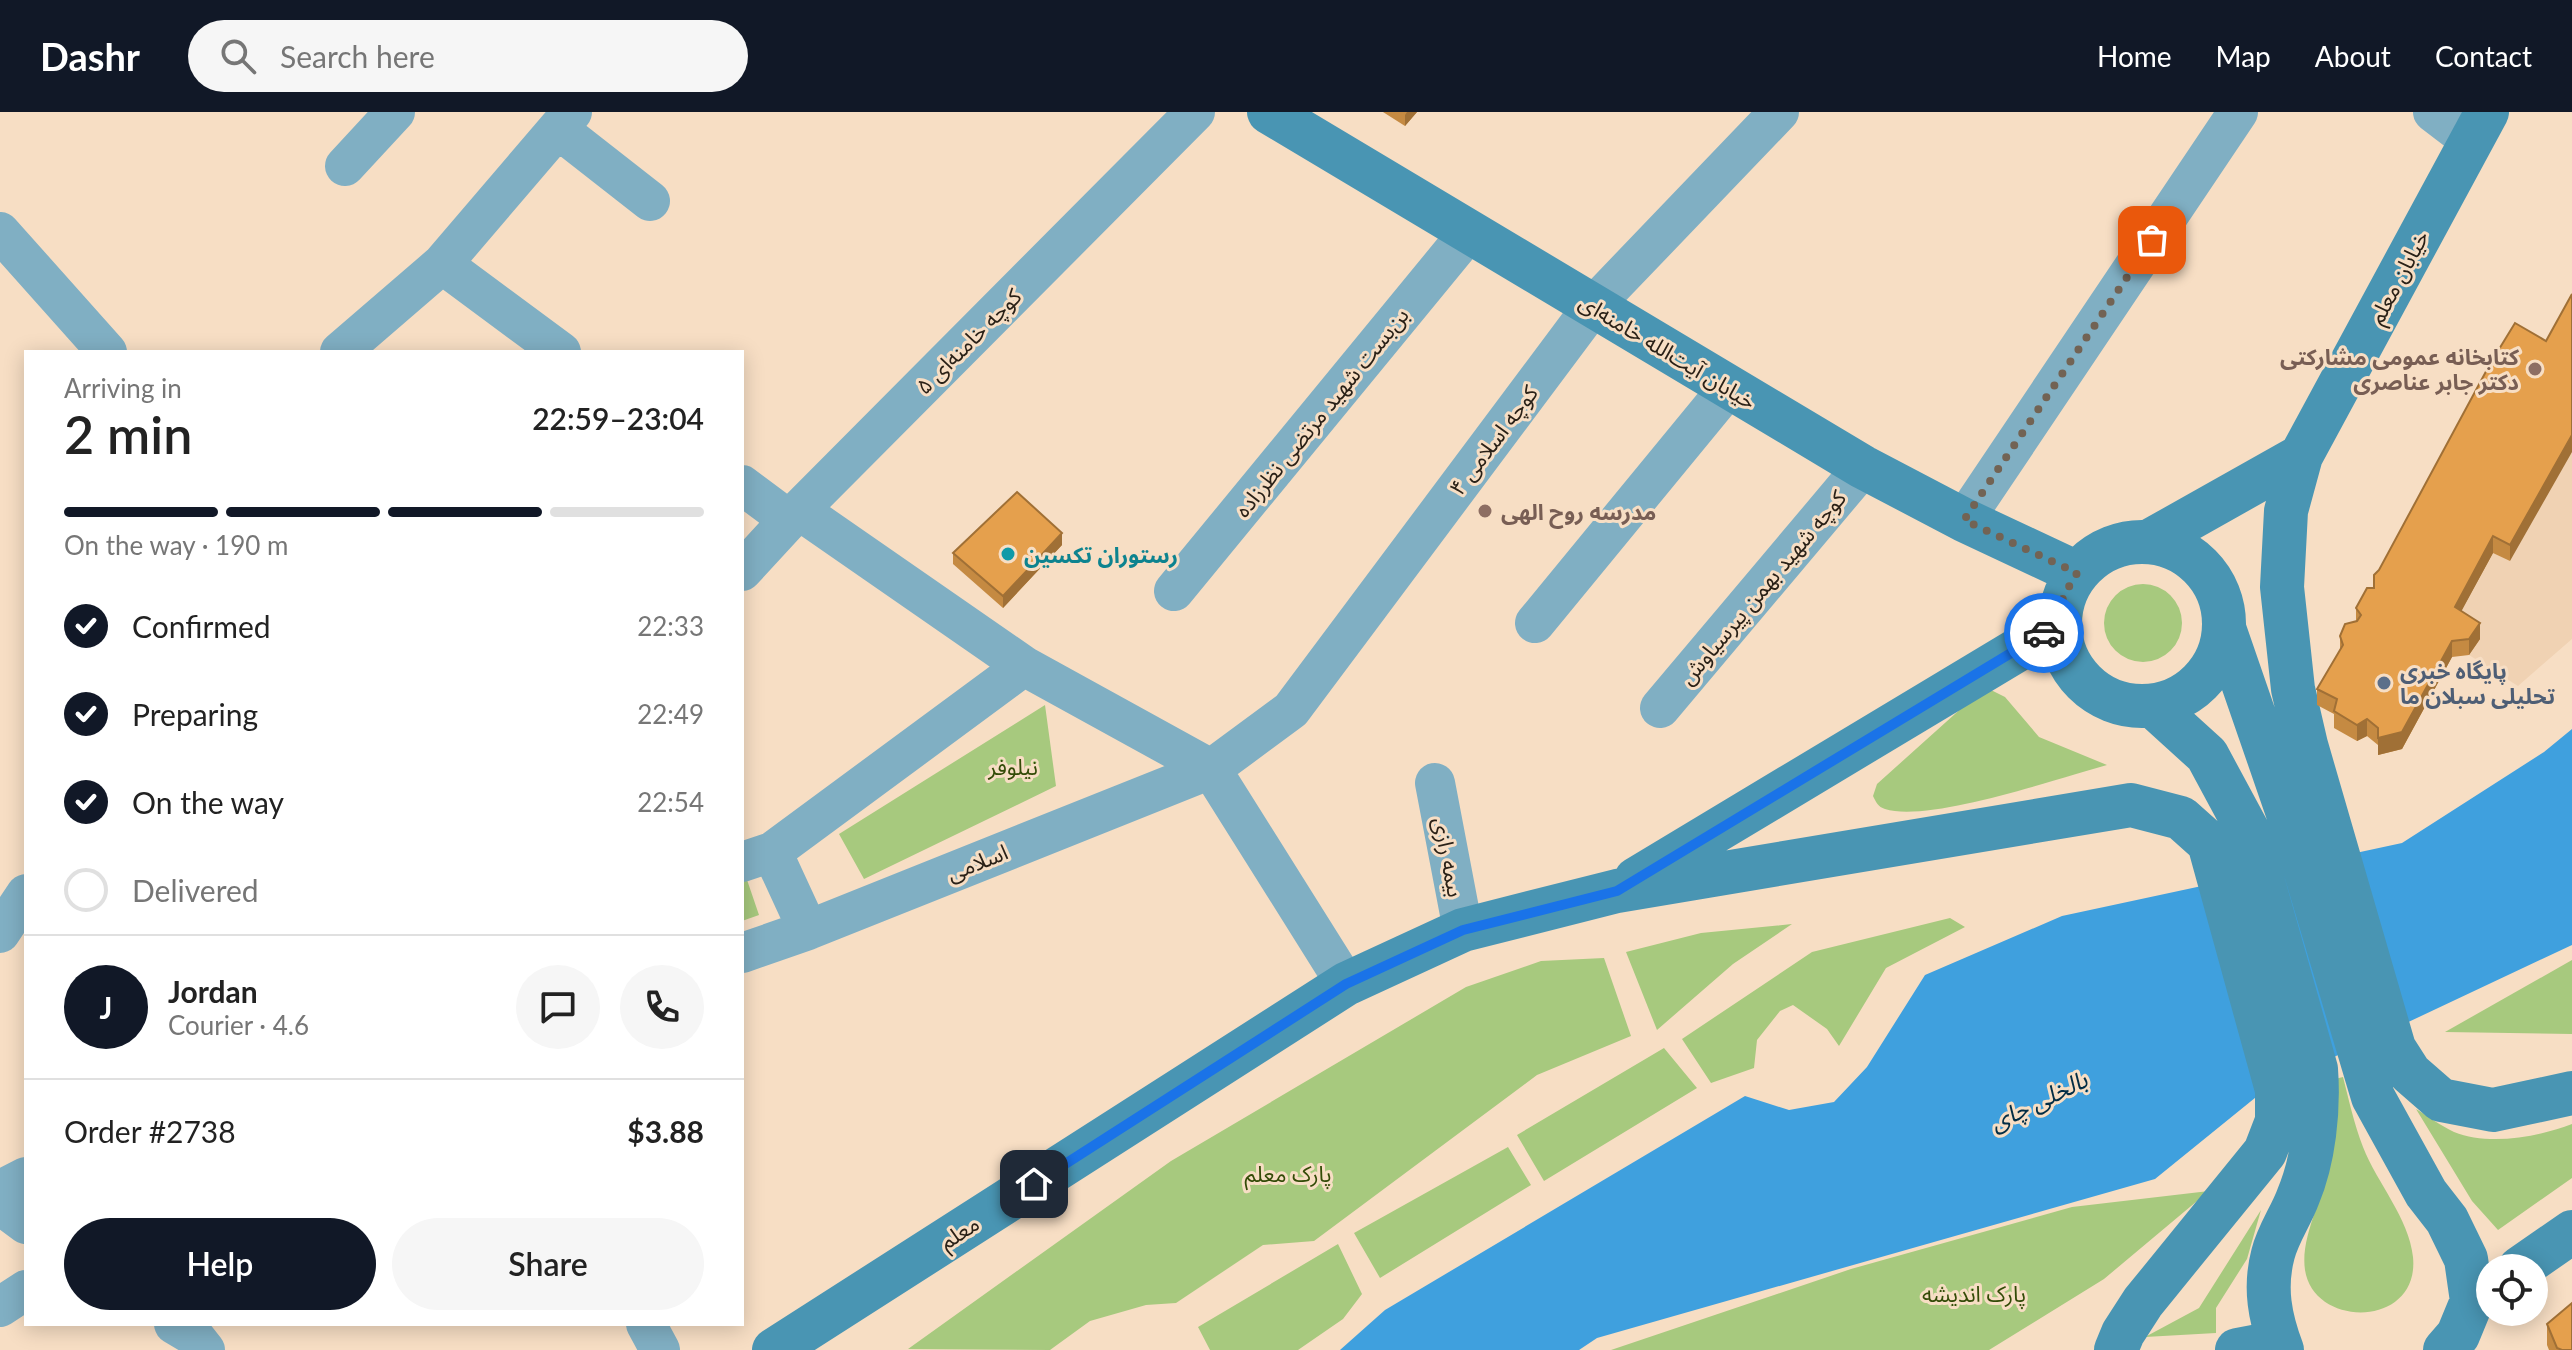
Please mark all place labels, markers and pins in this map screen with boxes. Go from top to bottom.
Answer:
pin [2118,206,2186,274]
place label: کتابخانه عمومی مشارکتی دکتر جابر عناصری [2280,343,2520,395]
marker: کتابخانه عمومی مشارکتی دکتر جابر عناصری [2526,360,2544,378]
place label: مدرسه روح الهی [1501,498,1656,529]
marker: مدرسه روح الهی [1476,502,1494,520]
place label: رستوران تکسین [1024,541,1178,569]
marker: رستوران تکسین [999,545,1017,563]
place label: پایگاه خبری تحلیلی سبلان ما [2400,657,2555,709]
marker: پایگاه خبری تحلیلی سبلان ما [2375,674,2393,692]
pin [1000,1150,1068,1218]

